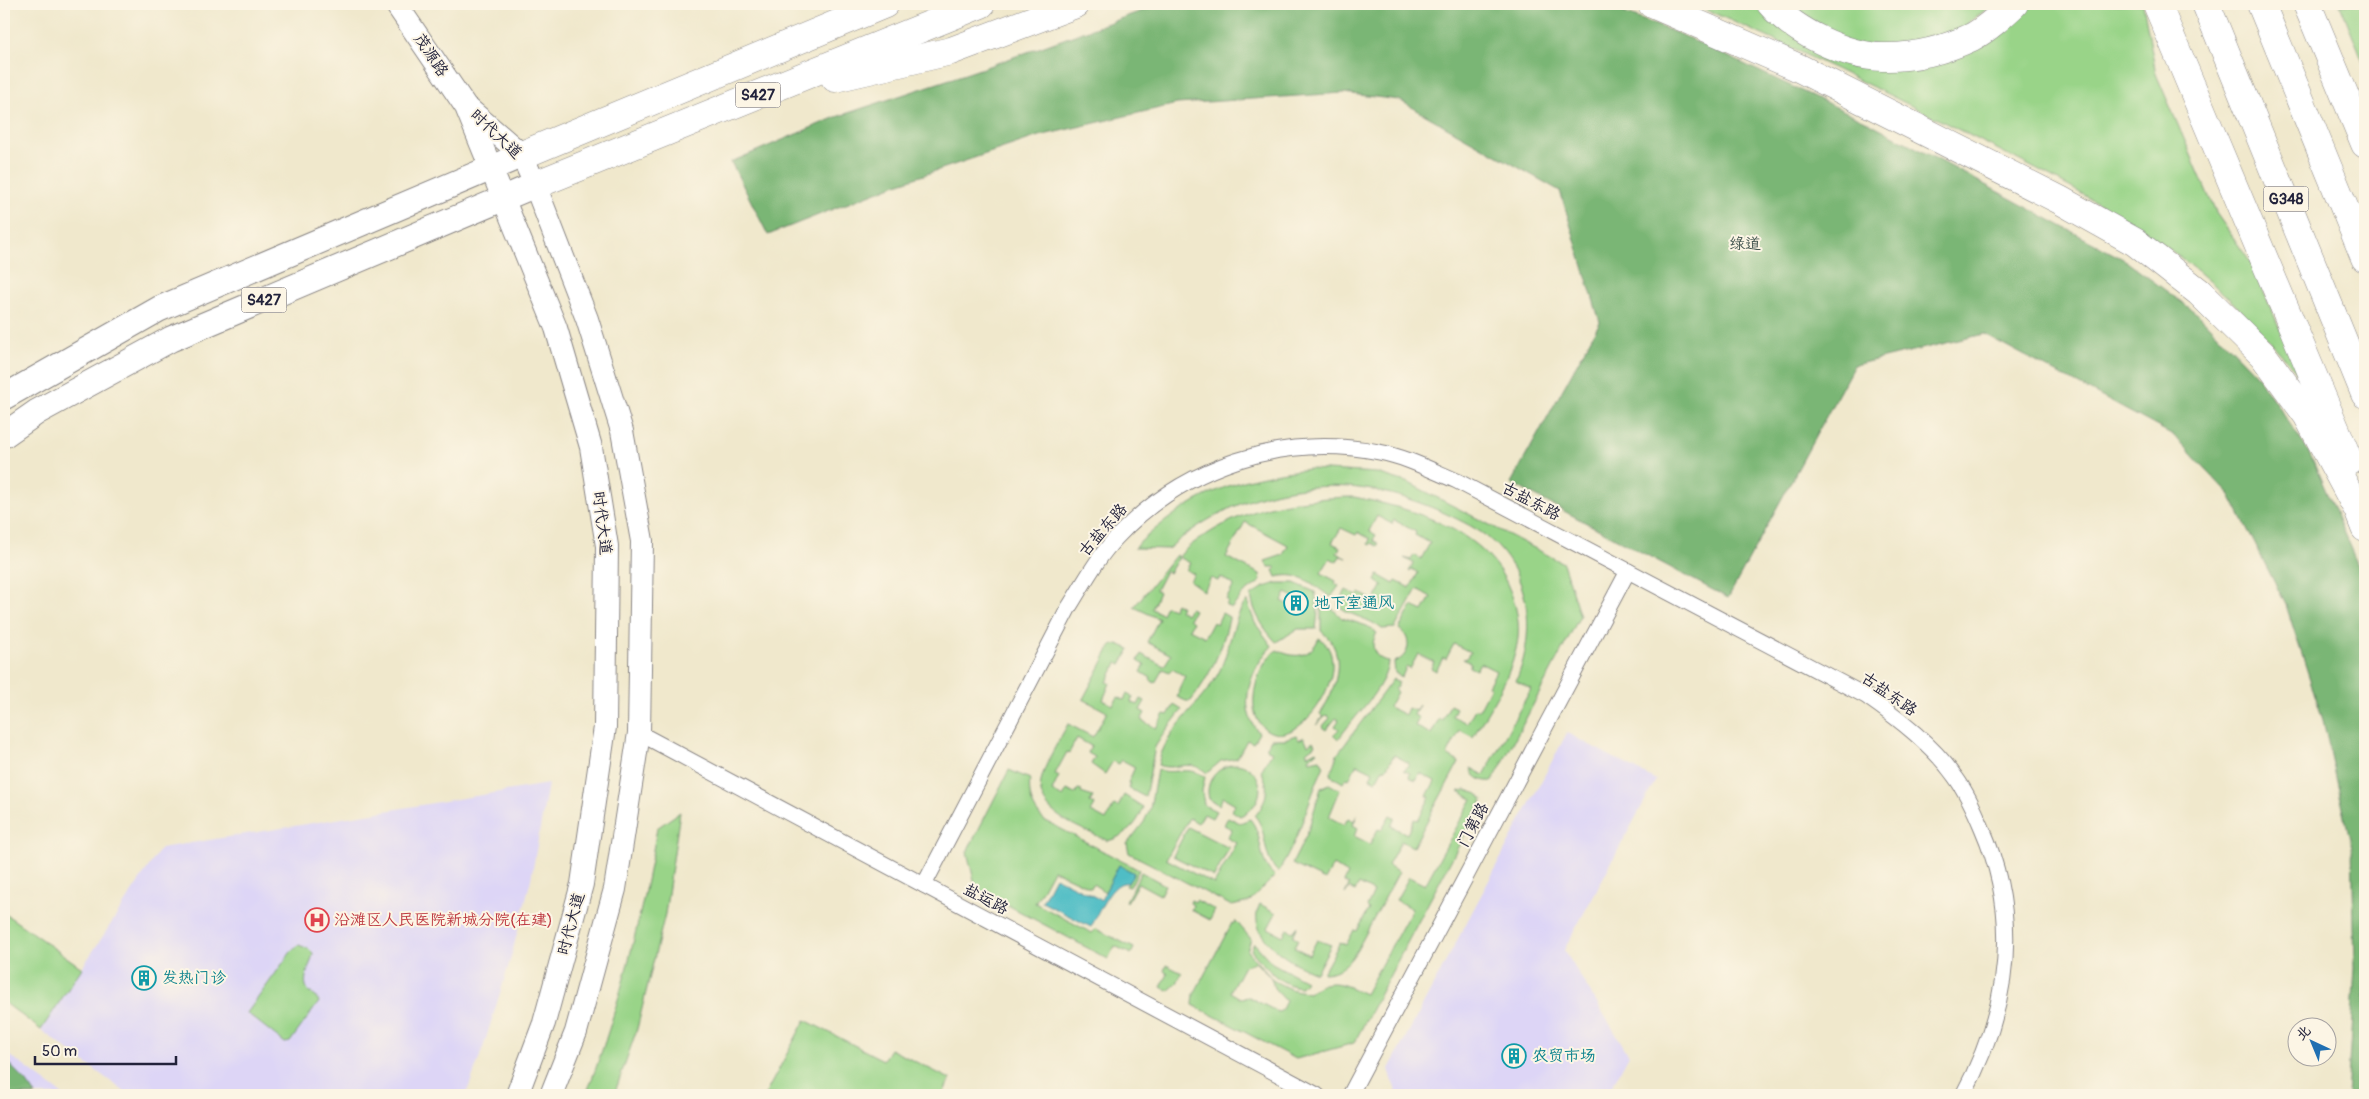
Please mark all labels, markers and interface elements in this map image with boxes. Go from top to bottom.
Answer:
street label: 茂源路 [409,30,453,80]
road number: S427 [736,82,780,108]
street label: 时代大道 [466,105,526,163]
road number: G348 [2264,186,2308,212]
park label: 绿道 [1729,234,1761,254]
road number: S427 [242,288,286,312]
street label: 古盐东路 [1498,477,1564,525]
street label: 时代大道 [588,490,616,556]
street label: 古盐东路 [1074,499,1132,561]
building icon: 地下室通风 [1283,590,1309,616]
place label: 地下室通风 [1314,593,1394,613]
street label: 古盐东路 [1857,667,1921,721]
street label: 门第路 [1453,799,1493,851]
street label: 盐运路 [960,879,1012,919]
street label: 时代大道 [553,890,589,958]
hospital icon: 沿滩区人民医院新城分院(在建) [304,907,330,933]
place label: 沿滩区人民医院新城分院(在建) [334,910,553,930]
building icon: 发热门诊 [131,965,157,991]
place label: 发热门诊 [162,968,227,988]
north arrow [2286,1016,2336,1066]
text: 北 [2292,1022,2314,1044]
scale bar [35,1034,176,1066]
text: 50 m [42,1042,77,1061]
building icon: 农贸市场 [1501,1043,1527,1069]
place label: 农贸市场 [1532,1046,1596,1066]

